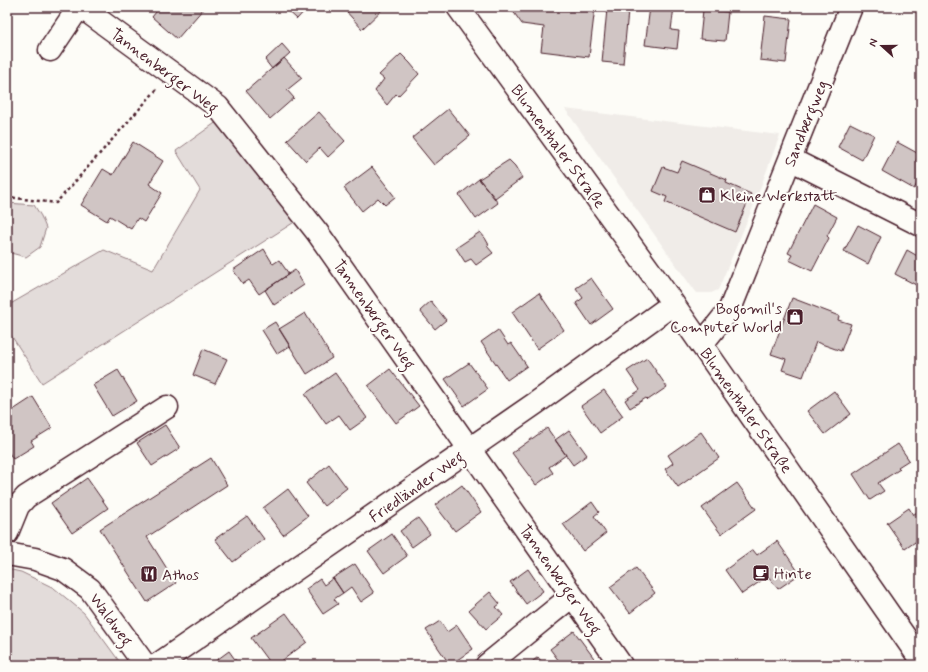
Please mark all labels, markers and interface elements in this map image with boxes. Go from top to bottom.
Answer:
street label: Tannenberger Weg [105,24,222,120]
north arrow [862,26,902,66]
text: N [866,37,881,49]
street label: Sandbergweg [779,77,834,170]
street label: Blumenthaler Straße [506,81,610,213]
shop icon: Kleine Werkstatt [697,185,717,205]
place label: Kleine Werkstatt [720,186,838,207]
street label: Tannenberger Weg [327,256,420,375]
place label: Bogomil's Computer World [670,299,782,338]
shop icon: Bogomil's Computer World [785,307,805,327]
street label: Blumenthaler Straße [695,344,797,478]
street label: Friedländer Weg [365,447,469,529]
street label: Tannenberger Weg [513,521,606,640]
cafe icon: Hinte [751,563,771,583]
restaurant icon: Athos [139,564,159,584]
place label: Hinte [774,564,812,585]
place label: Athos [162,565,199,586]
street label: Waldweg [84,589,137,651]

